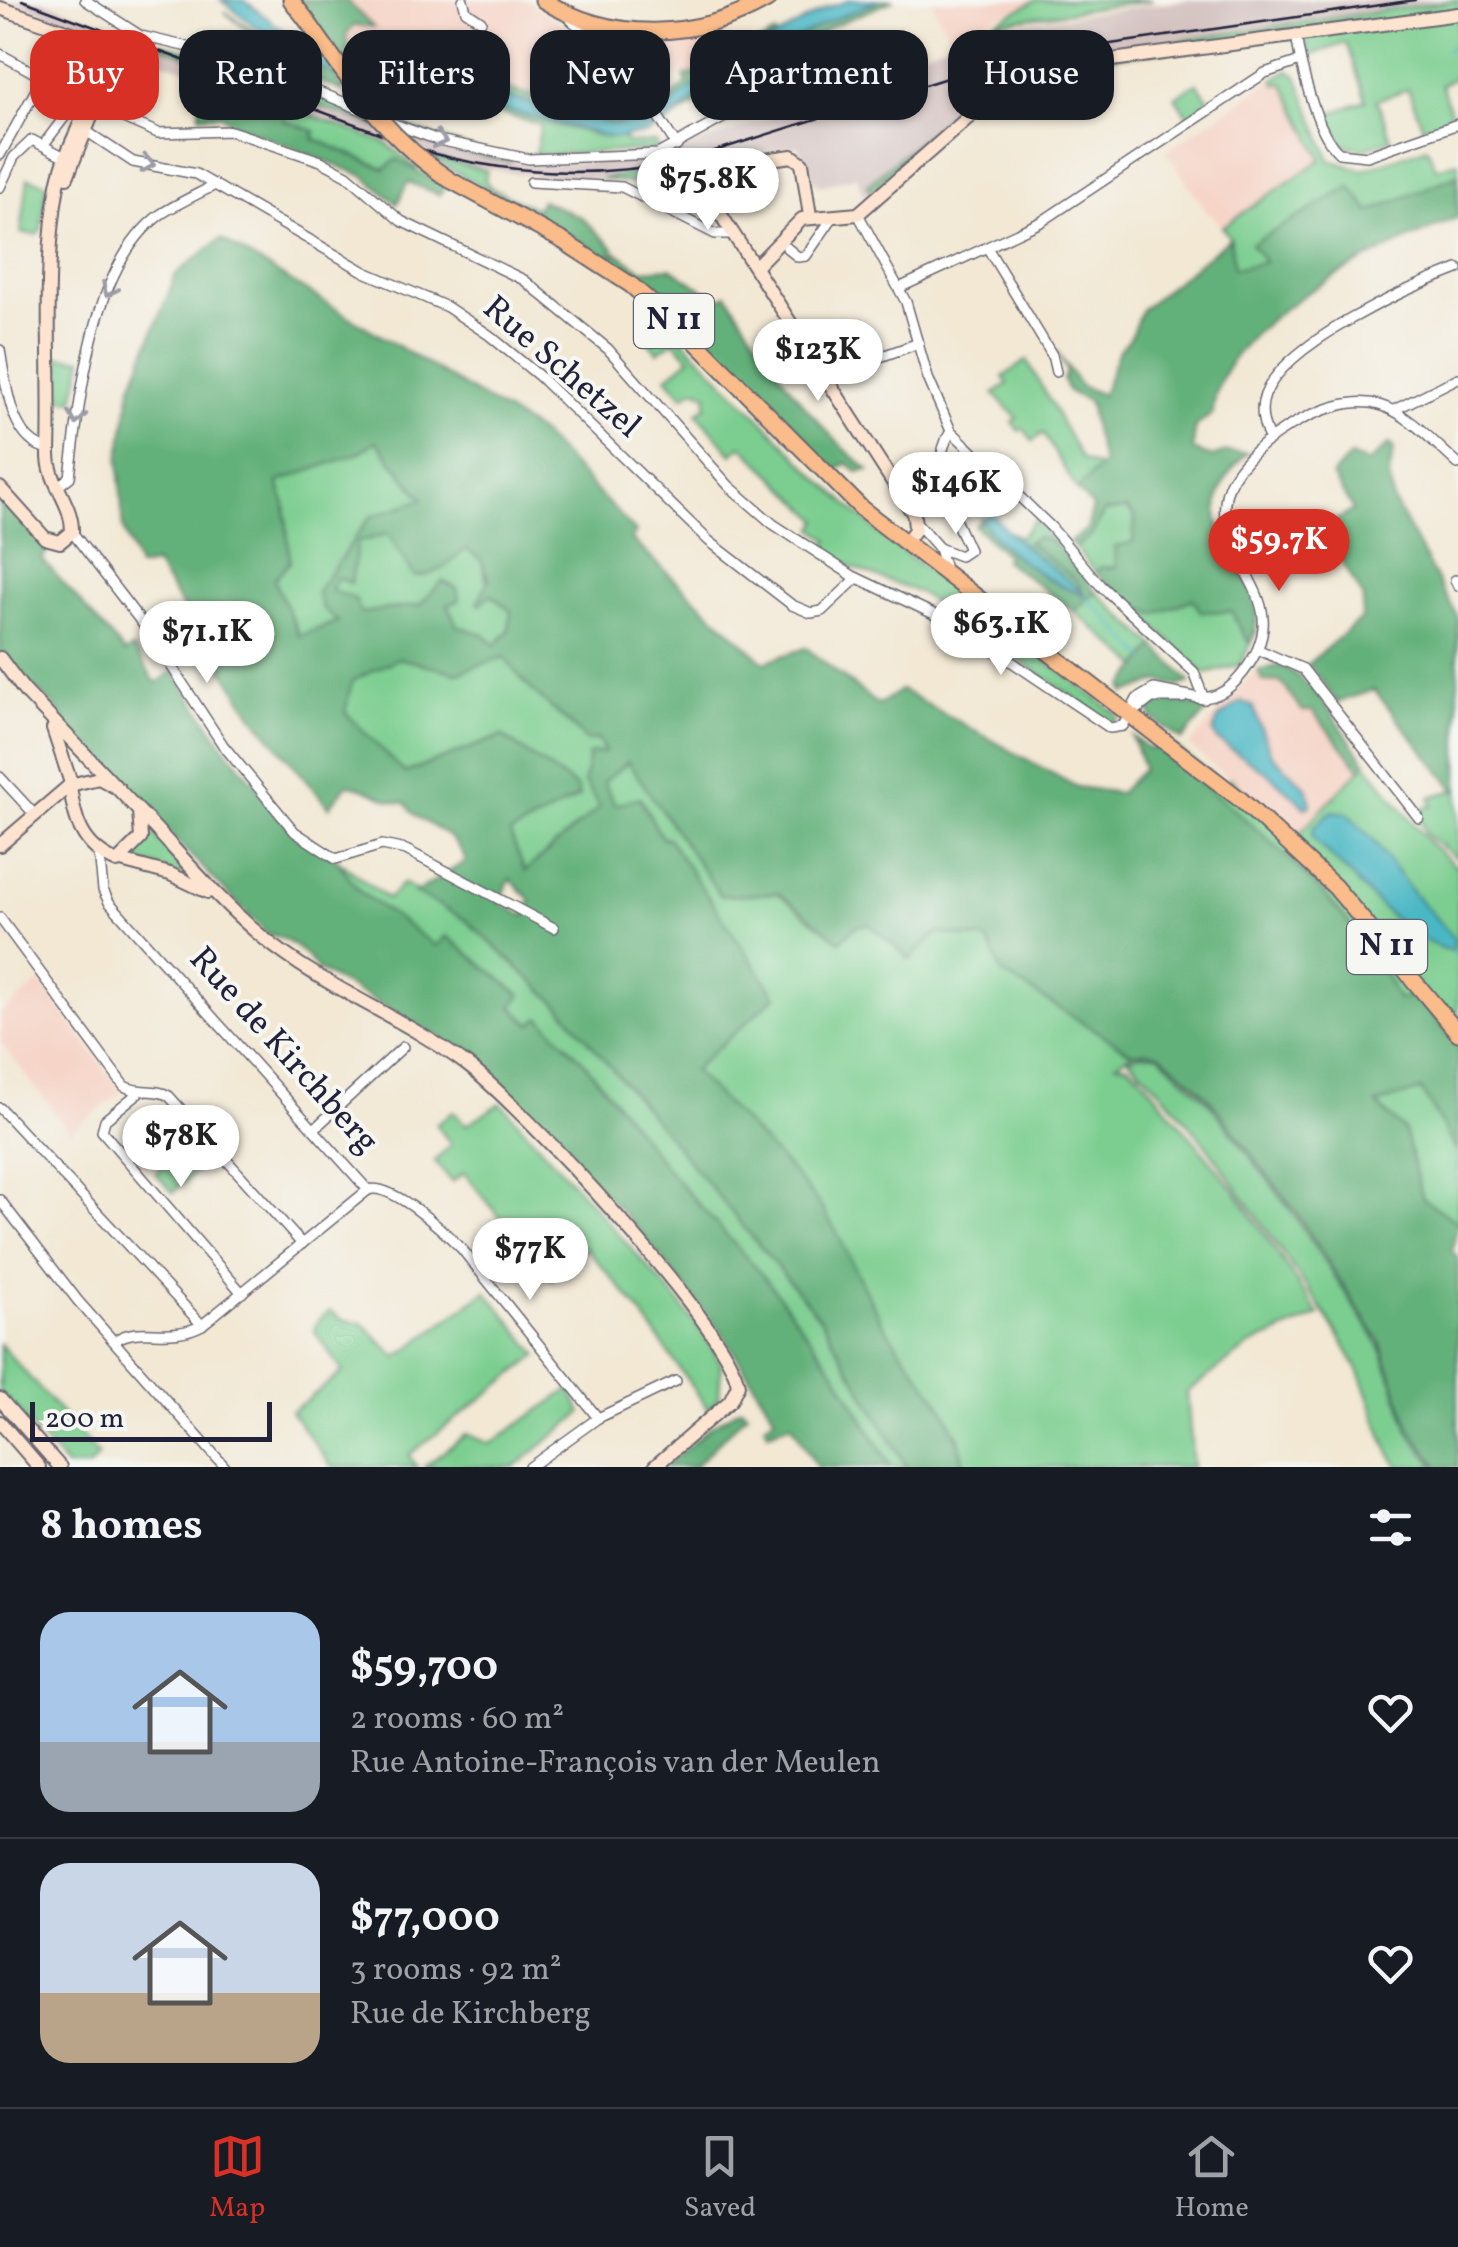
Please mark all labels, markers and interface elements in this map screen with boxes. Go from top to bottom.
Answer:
chip: Buy [30,30,159,120]
chip: Rent [179,30,322,120]
chip: Filters [342,30,510,120]
chip: New [530,30,670,120]
chip: Apartment [690,30,928,120]
chip: House [948,30,1114,120]
one-way arrow [431,128,448,149]
pin: $75.8K [627,148,789,233]
one-way arrow [140,153,156,174]
text: $75.8K [659,158,757,202]
one-way arrow [102,280,122,298]
street label: Rue Schetzel [471,286,651,450]
road number: N 11 [634,294,714,348]
pin: $123K [748,319,888,404]
text: $123K [775,329,861,373]
one-way arrow [67,410,88,426]
pin: $146K [886,452,1026,537]
text: $146K [911,462,1001,506]
pin: $59.7K [1198,509,1360,594]
text: $59.7K [1230,519,1328,563]
pin: $63.1K [920,593,1082,678]
pin: $71.1K [126,601,288,686]
text: $63.1K [953,603,1049,647]
text: $71.1K [161,611,253,655]
road number: N 11 [1347,920,1427,974]
street label: Rue de Kirchberg [177,937,389,1165]
pin: $78K [122,1105,240,1190]
text: $78K [144,1115,218,1159]
pin: $77K [471,1218,589,1303]
text: $77K [494,1228,566,1272]
scale bar [30,1397,272,1442]
text: 200 m [45,1400,124,1439]
text: 8 homes [40,1498,203,1557]
icon: filters [1363,1500,1418,1555]
text: $59,700 [350,1639,498,1698]
icon: home [120,1652,240,1772]
icon: heart [1363,1685,1418,1740]
text: 2 rooms · 60 m² [350,1698,564,1742]
text: Rue Antoine-François van der Meulen [350,1742,881,1786]
text: $77,000 [350,1890,500,1949]
icon: home [120,1903,240,2023]
icon: heart [1363,1936,1418,1991]
text: 3 rooms · 92 m² [350,1949,562,1993]
text: Rue de Kirchberg [350,1993,591,2037]
tab: Map [209,2129,265,2228]
tab: Saved [684,2129,756,2228]
tab: Home [1175,2129,1249,2228]

